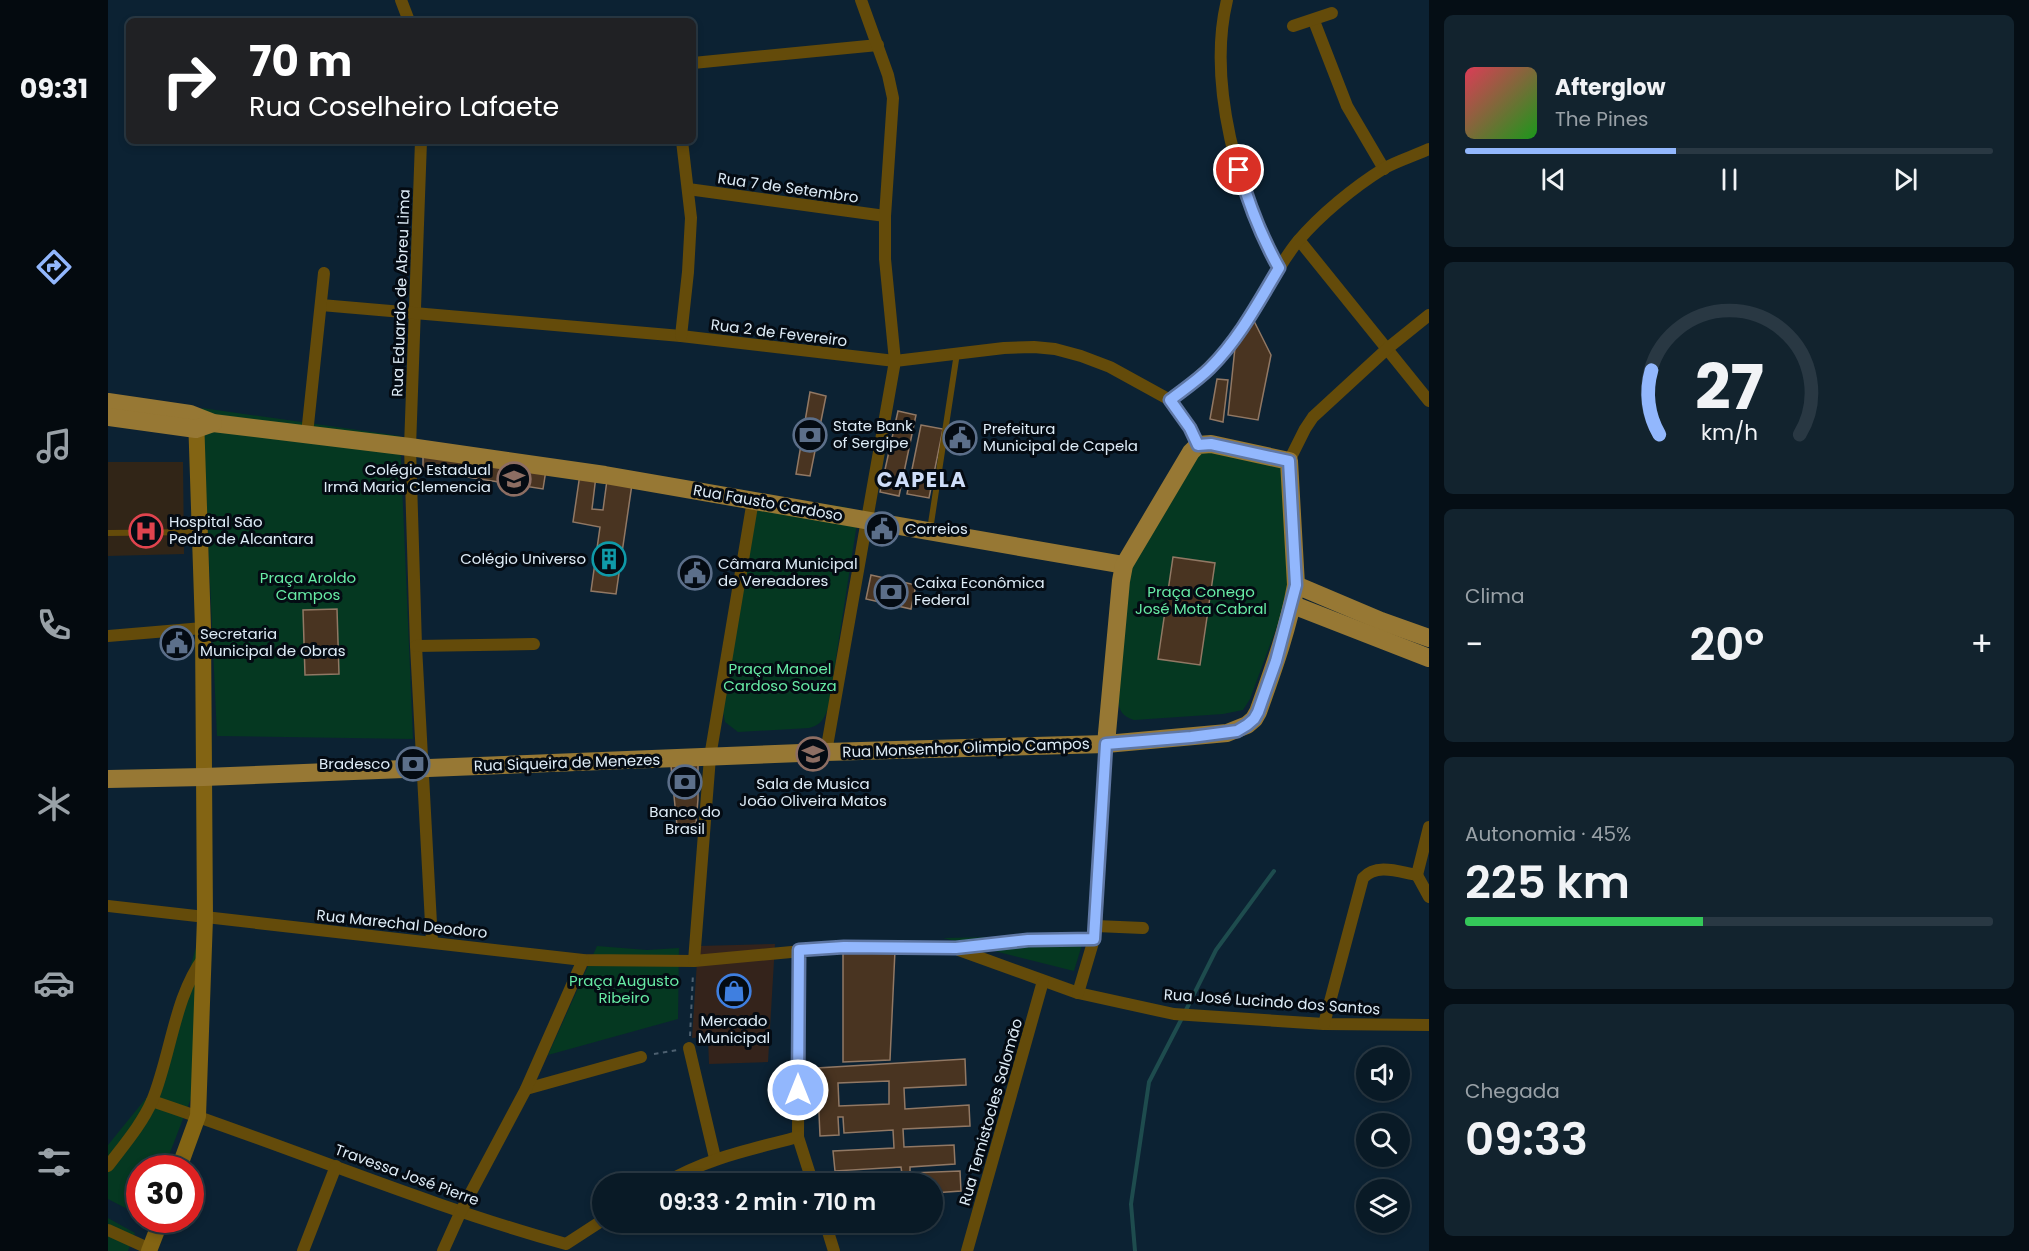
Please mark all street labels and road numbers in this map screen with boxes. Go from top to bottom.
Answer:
street label: Rua 7 de Setembro [716,167,860,208]
street label: Rua Eduardo de Abreu Lima [386,189,415,397]
street label: Rua 2 de Fevereiro [710,314,848,351]
street label: Rua Fausto Cardoso [692,479,845,526]
street label: Rua Monsenhor Olimpio Campos [842,733,1090,762]
street label: Rua Siqueira de Menezes [473,749,661,776]
street label: Rua Marechal Deodoro [316,904,489,943]
street label: Rua José Lucindo dos Santos [1163,983,1381,1020]
street label: Rua Temistocles Salomão [954,1016,1027,1208]
street label: Travessa José Pierre [332,1139,482,1210]

